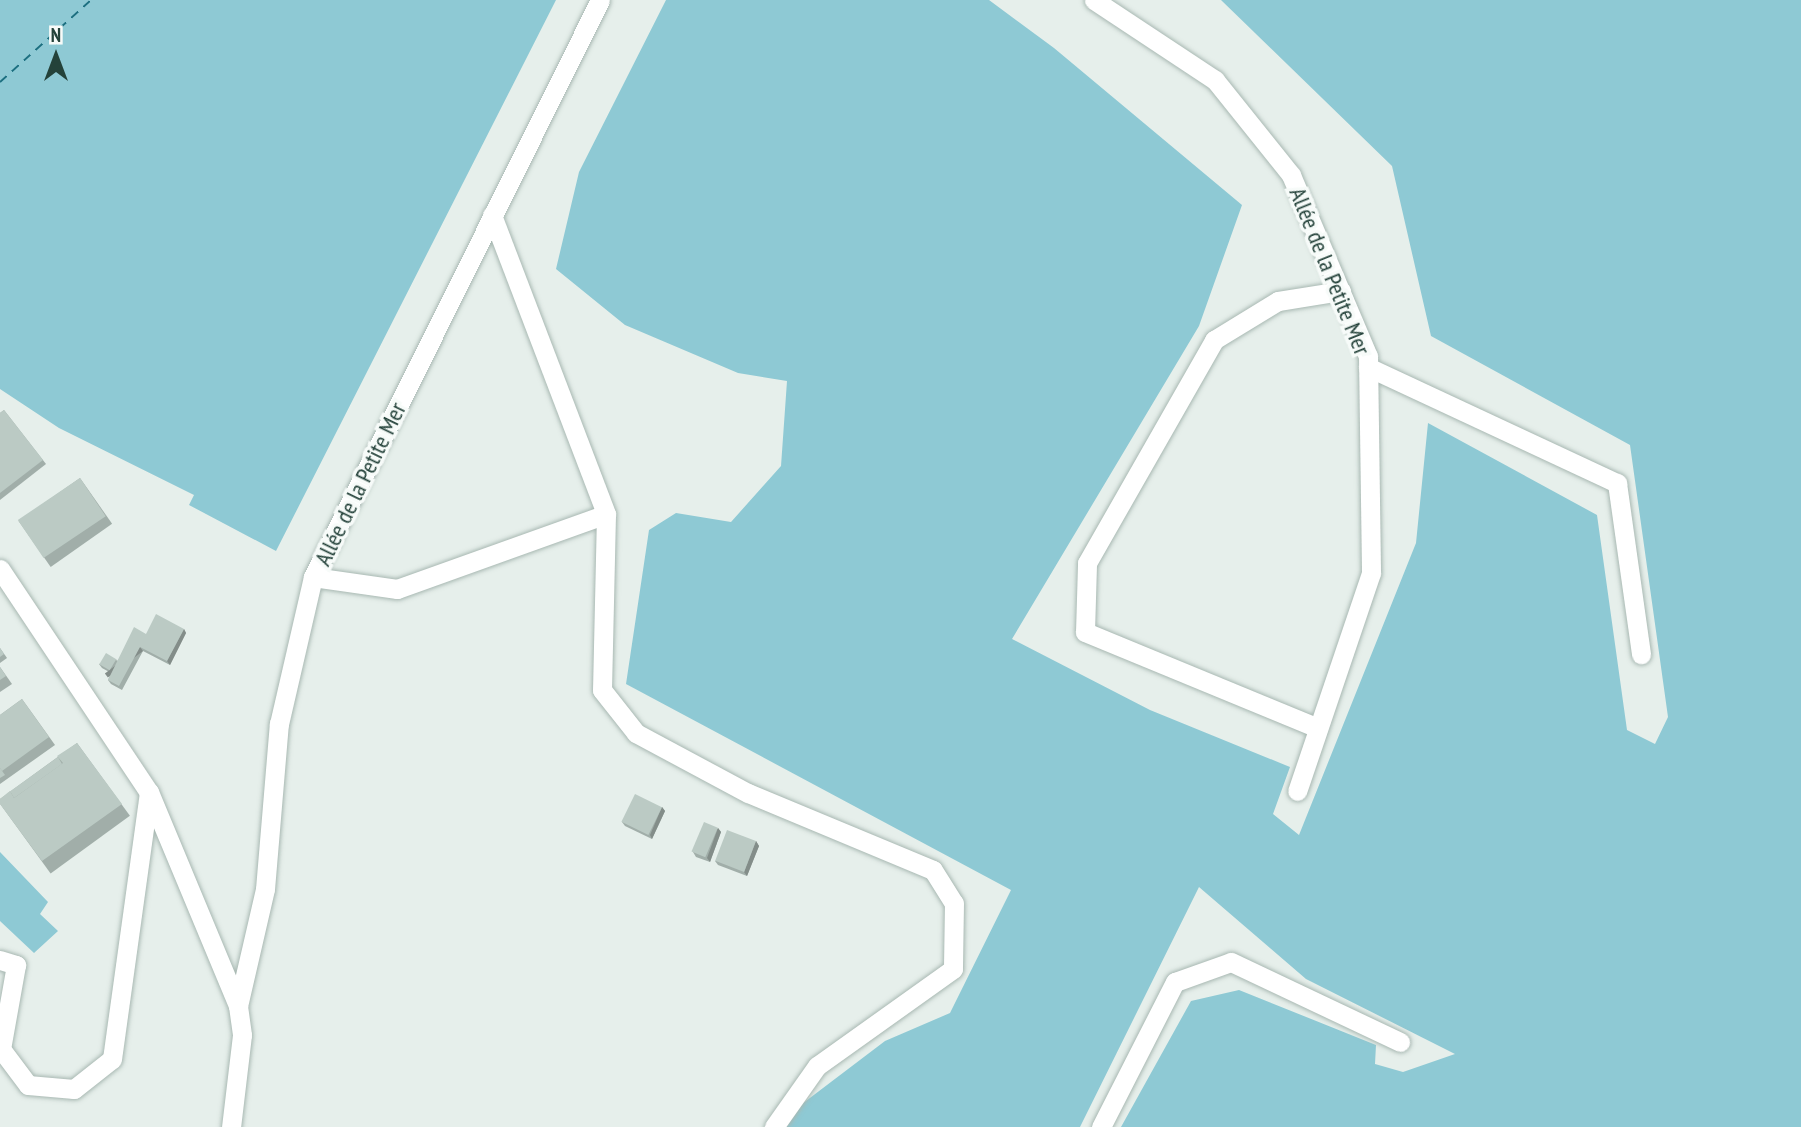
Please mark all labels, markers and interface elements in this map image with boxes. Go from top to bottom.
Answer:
north arrow [21,21,91,91]
text: N [51,23,61,47]
street label: Allée de la Petite Mer [1283,183,1377,359]
street label: Allée de la Petite Mer [308,398,412,570]

